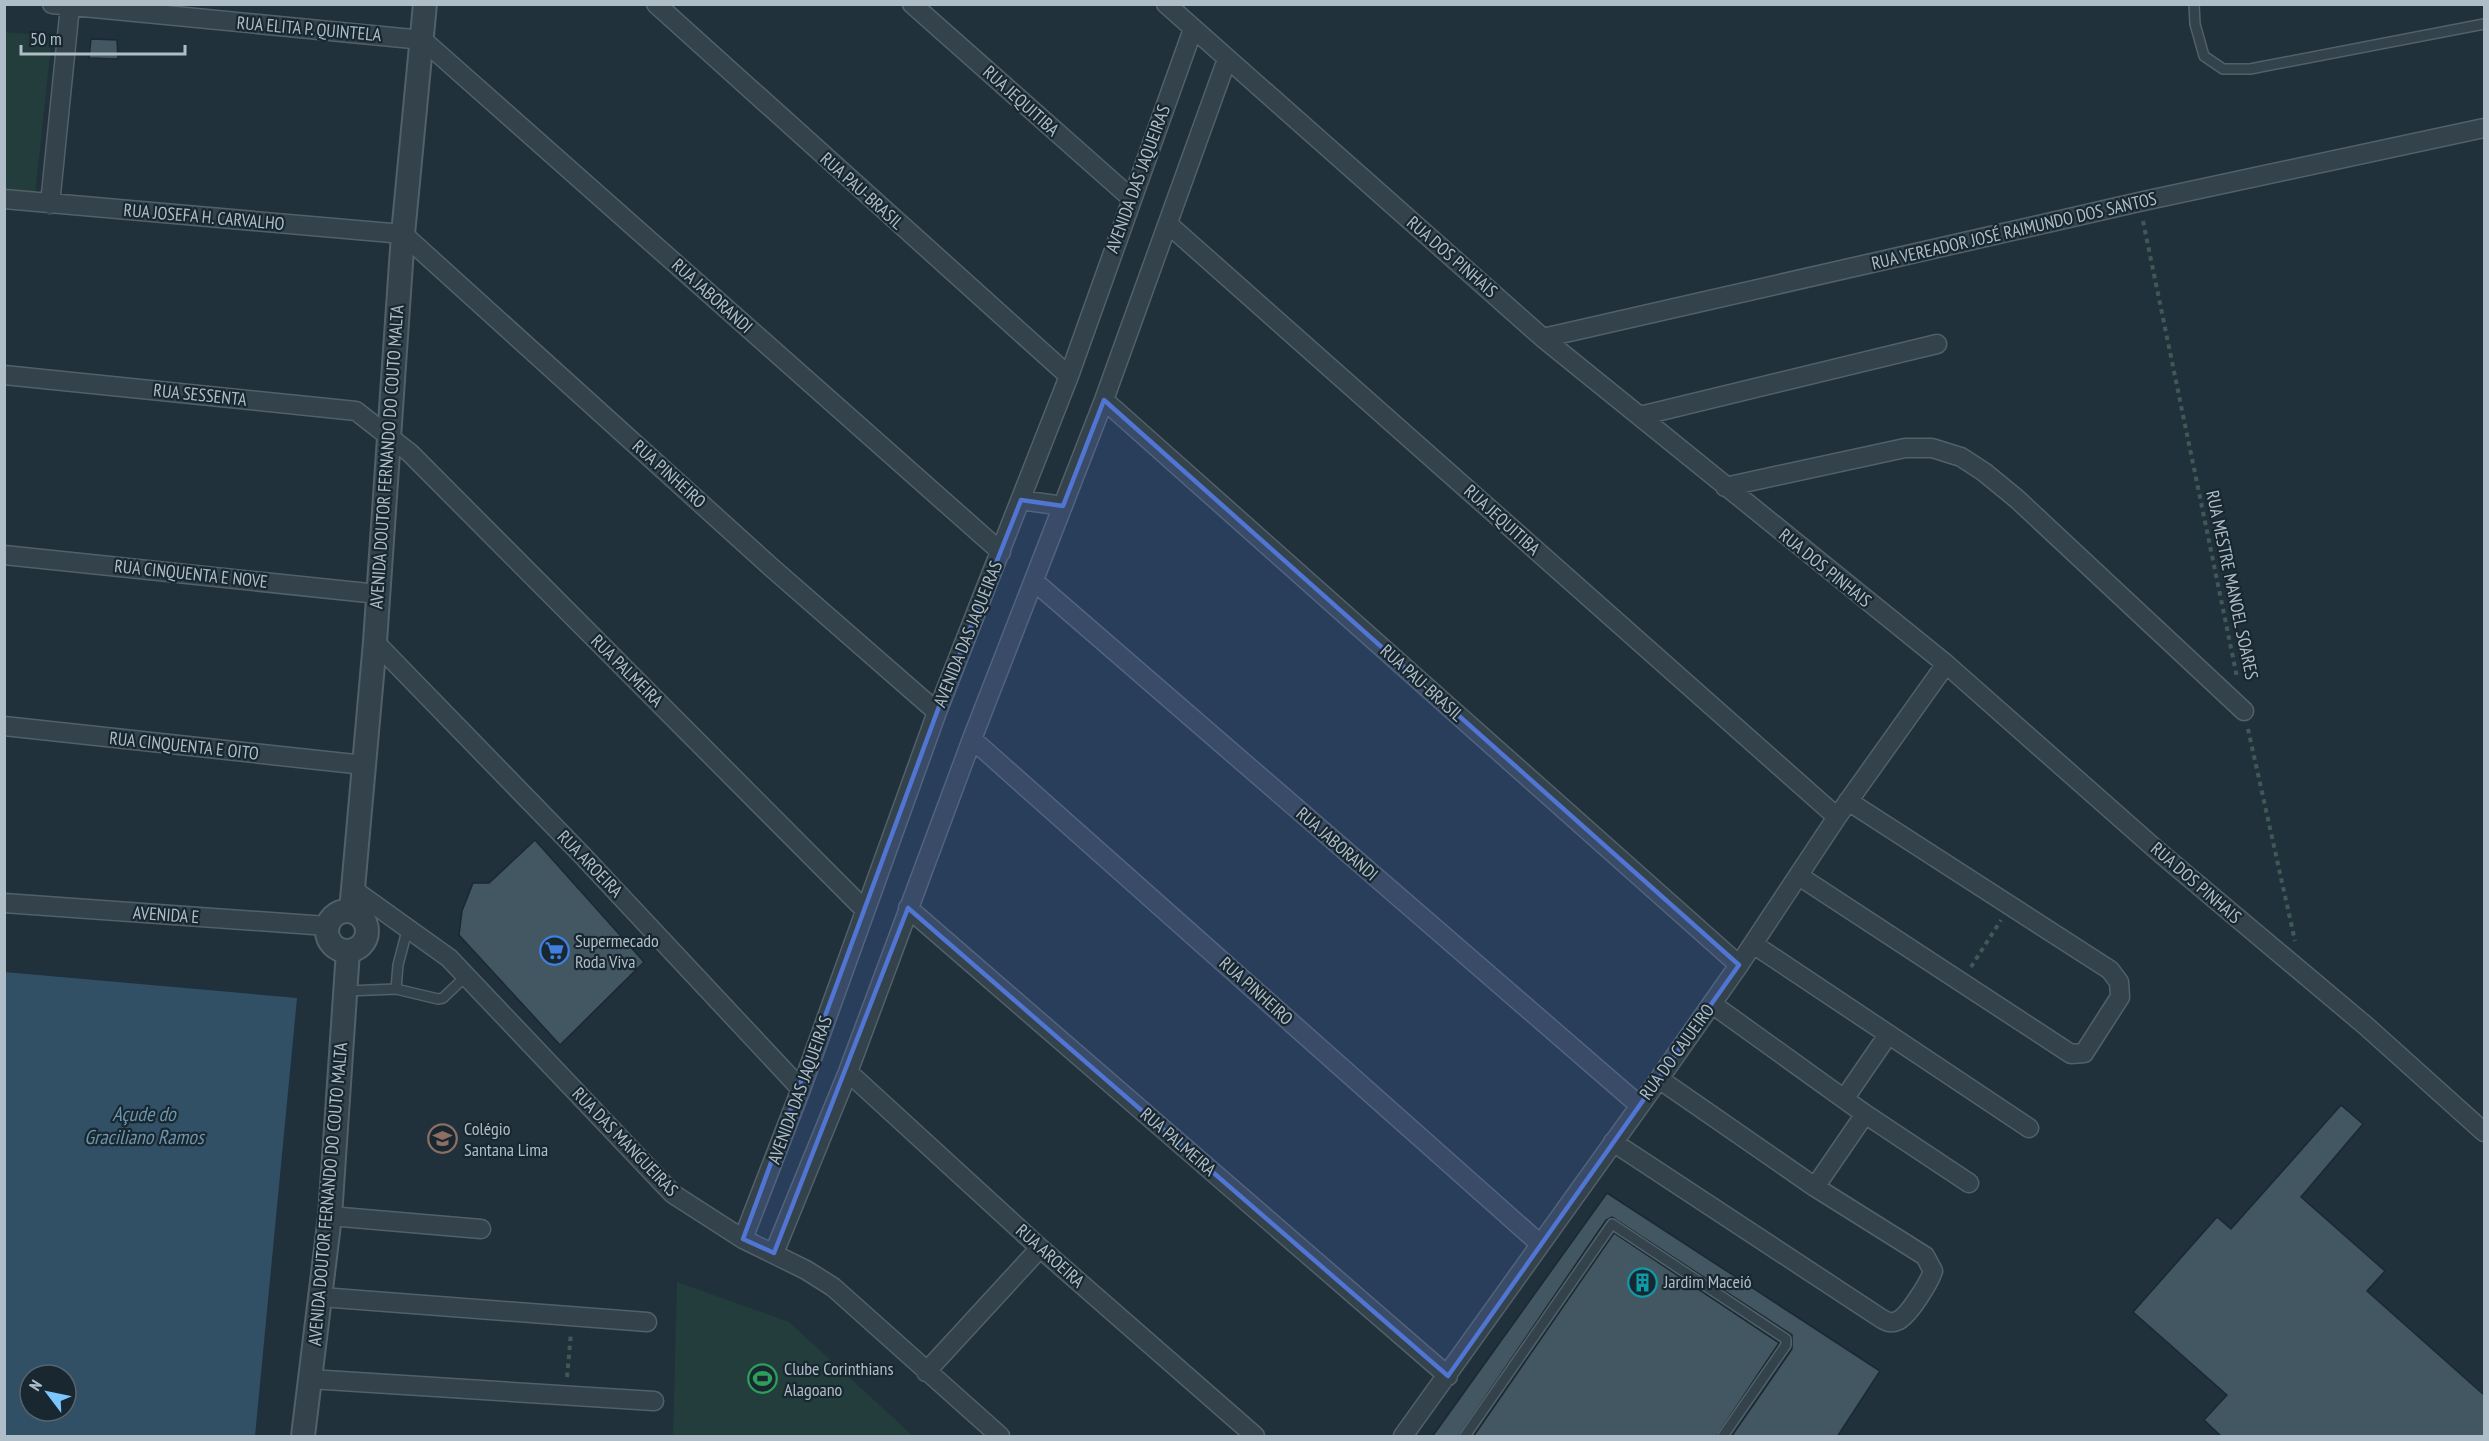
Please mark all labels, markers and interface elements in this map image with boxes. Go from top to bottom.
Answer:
street label: RUA ELITA P. QUINTELA [236,11,383,46]
scale bar [21,18,184,56]
text: 50 m [30,27,62,50]
street label: RUA JEQUITIBA [979,60,1065,141]
street label: AVENIDA DAS JAQUEIRAS [1100,101,1175,256]
street label: RUA PAU-BRASIL [816,147,909,235]
street label: RUA VEREADOR JOSÉ RAIMUNDO DOS SANTOS [1869,186,2159,275]
street label: RUA JOSEFA H. CARVALHO [123,198,286,235]
street label: RUA DOS PINHAIS [1402,211,1503,302]
street label: RUA JABORANDI [667,253,758,338]
street label: AVENIDA DOUTOR FERNANDO DO COUTO MALTA [364,304,409,610]
street label: RUA SESSENTA [152,378,248,411]
street label: RUA PINHEIRO [628,435,711,513]
street label: RUA JEQUITIBA [1460,479,1546,560]
street label: RUA MESTRE MANOEL SOARES [2201,488,2264,682]
street label: RUA DOS PINHAIS [1774,523,1877,612]
street label: RUA CINQUENTA E NOVE [113,554,269,593]
street label: AVENIDA DAS JAQUEIRAS [928,557,1007,710]
street label: RUA PALMEIRA [586,630,669,712]
street label: RUA PAU-BRASIL [1376,639,1469,727]
street label: RUA CINQUENTA E OITO [108,726,260,765]
street label: RUA JABORANDI [1292,802,1383,885]
street label: RUA AROEIRA [553,825,628,902]
street label: RUA DOS PINHAIS [2146,837,2247,928]
street label: AVENIDA E [132,901,200,928]
place label: Supermecado Roda Viva [575,929,659,973]
supermarket icon: Supermecado Roda Viva [538,935,570,967]
street label: RUA PINHEIRO [1215,952,1298,1030]
street label: RUA DO CAJUEIRO [1634,999,1719,1104]
street label: AVENIDA DAS JAQUEIRAS [762,1012,837,1167]
street label: AVENIDA DOUTOR FERNANDO DO COUTO MALTA [303,1041,352,1347]
street label: RUA DAS MANGUEIRAS [567,1082,684,1201]
water label: Açude do Graciliano Ramos [84,1101,206,1150]
street label: RUA PALMEIRA [1136,1102,1221,1181]
place label: Colégio Santana Lima [464,1117,548,1161]
school or university icon: Colégio Santana Lima [427,1123,459,1155]
street label: RUA AROEIRA [1011,1219,1090,1293]
building icon: Jardim Maceió [1627,1266,1659,1298]
place label: Jardim Maceió [1663,1270,1752,1293]
place label: Clube Corinthians Alagoano [784,1357,894,1401]
north arrow [18,1363,78,1423]
sports icon: Clube Corinthians Alagoano [747,1363,779,1395]
text: N [25,1376,46,1394]

